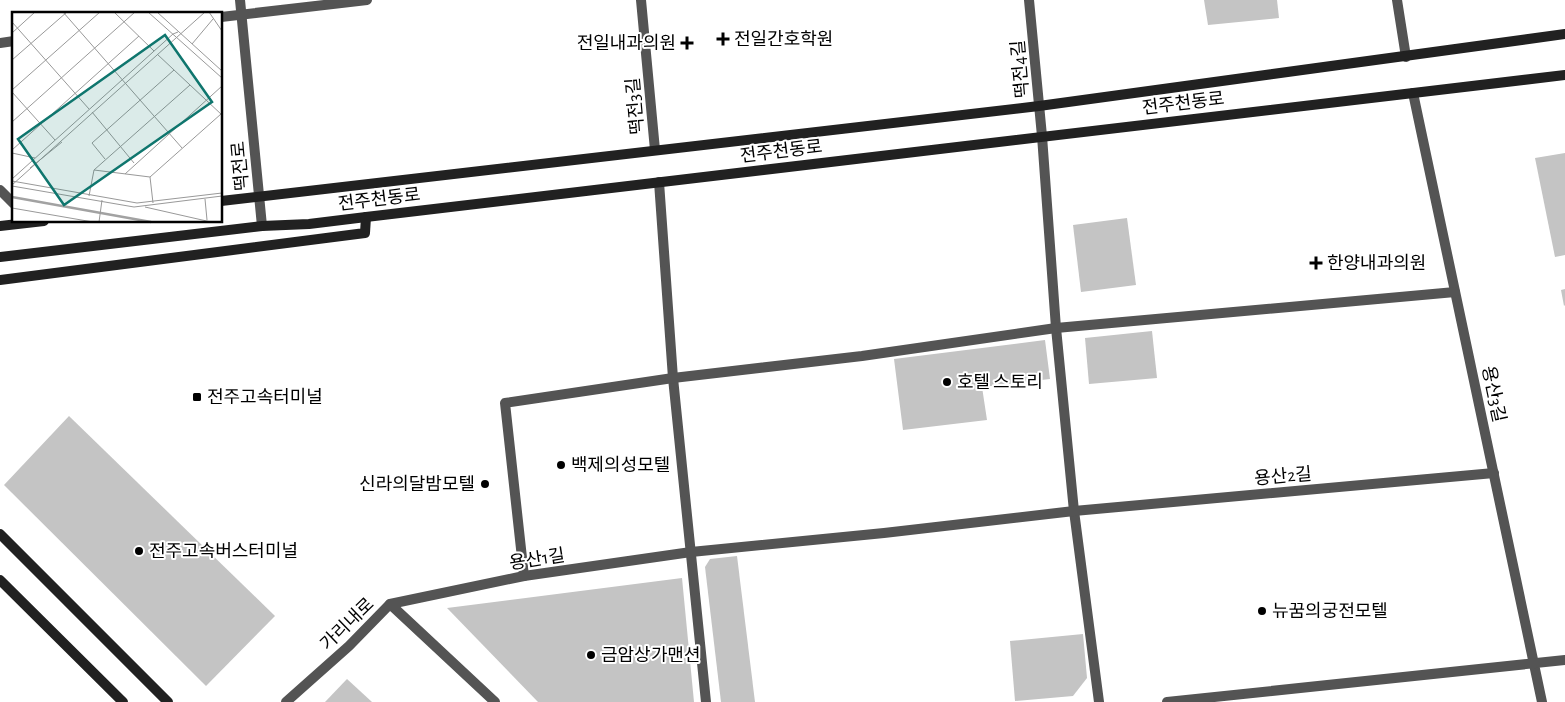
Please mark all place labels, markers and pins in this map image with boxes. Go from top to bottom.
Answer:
place label: 전일간호학원 [734,30,833,49]
marker: 전일간호학원 [716,32,730,46]
place label: 전일내과의원 [577,33,676,53]
marker: 전일내과의원 [680,36,694,50]
place label: 한양내과의원 [1327,253,1426,273]
marker: 한양내과의원 [1309,256,1323,270]
place label: 호텔 스토리 [957,372,1043,392]
marker: 호텔 스토리 [941,376,953,388]
place label: 전주고속터미널 [207,387,323,407]
marker: 전주고속터미널 [191,391,203,403]
place label: 백제의성모텔 [571,455,670,475]
marker: 백제의성모텔 [555,459,567,471]
place label: 신라의달밤모텔 [359,474,475,494]
marker: 신라의달밤모텔 [479,478,491,490]
place label: 전주고속버스터미널 [149,541,298,561]
marker: 전주고속버스터미널 [133,545,145,557]
place label: 뉴꿈의궁전모텔 [1272,601,1388,621]
marker: 뉴꿈의궁전모텔 [1256,605,1268,617]
place label: 금암상가맨션 [601,645,700,665]
marker: 금암상가맨션 [585,649,597,661]

